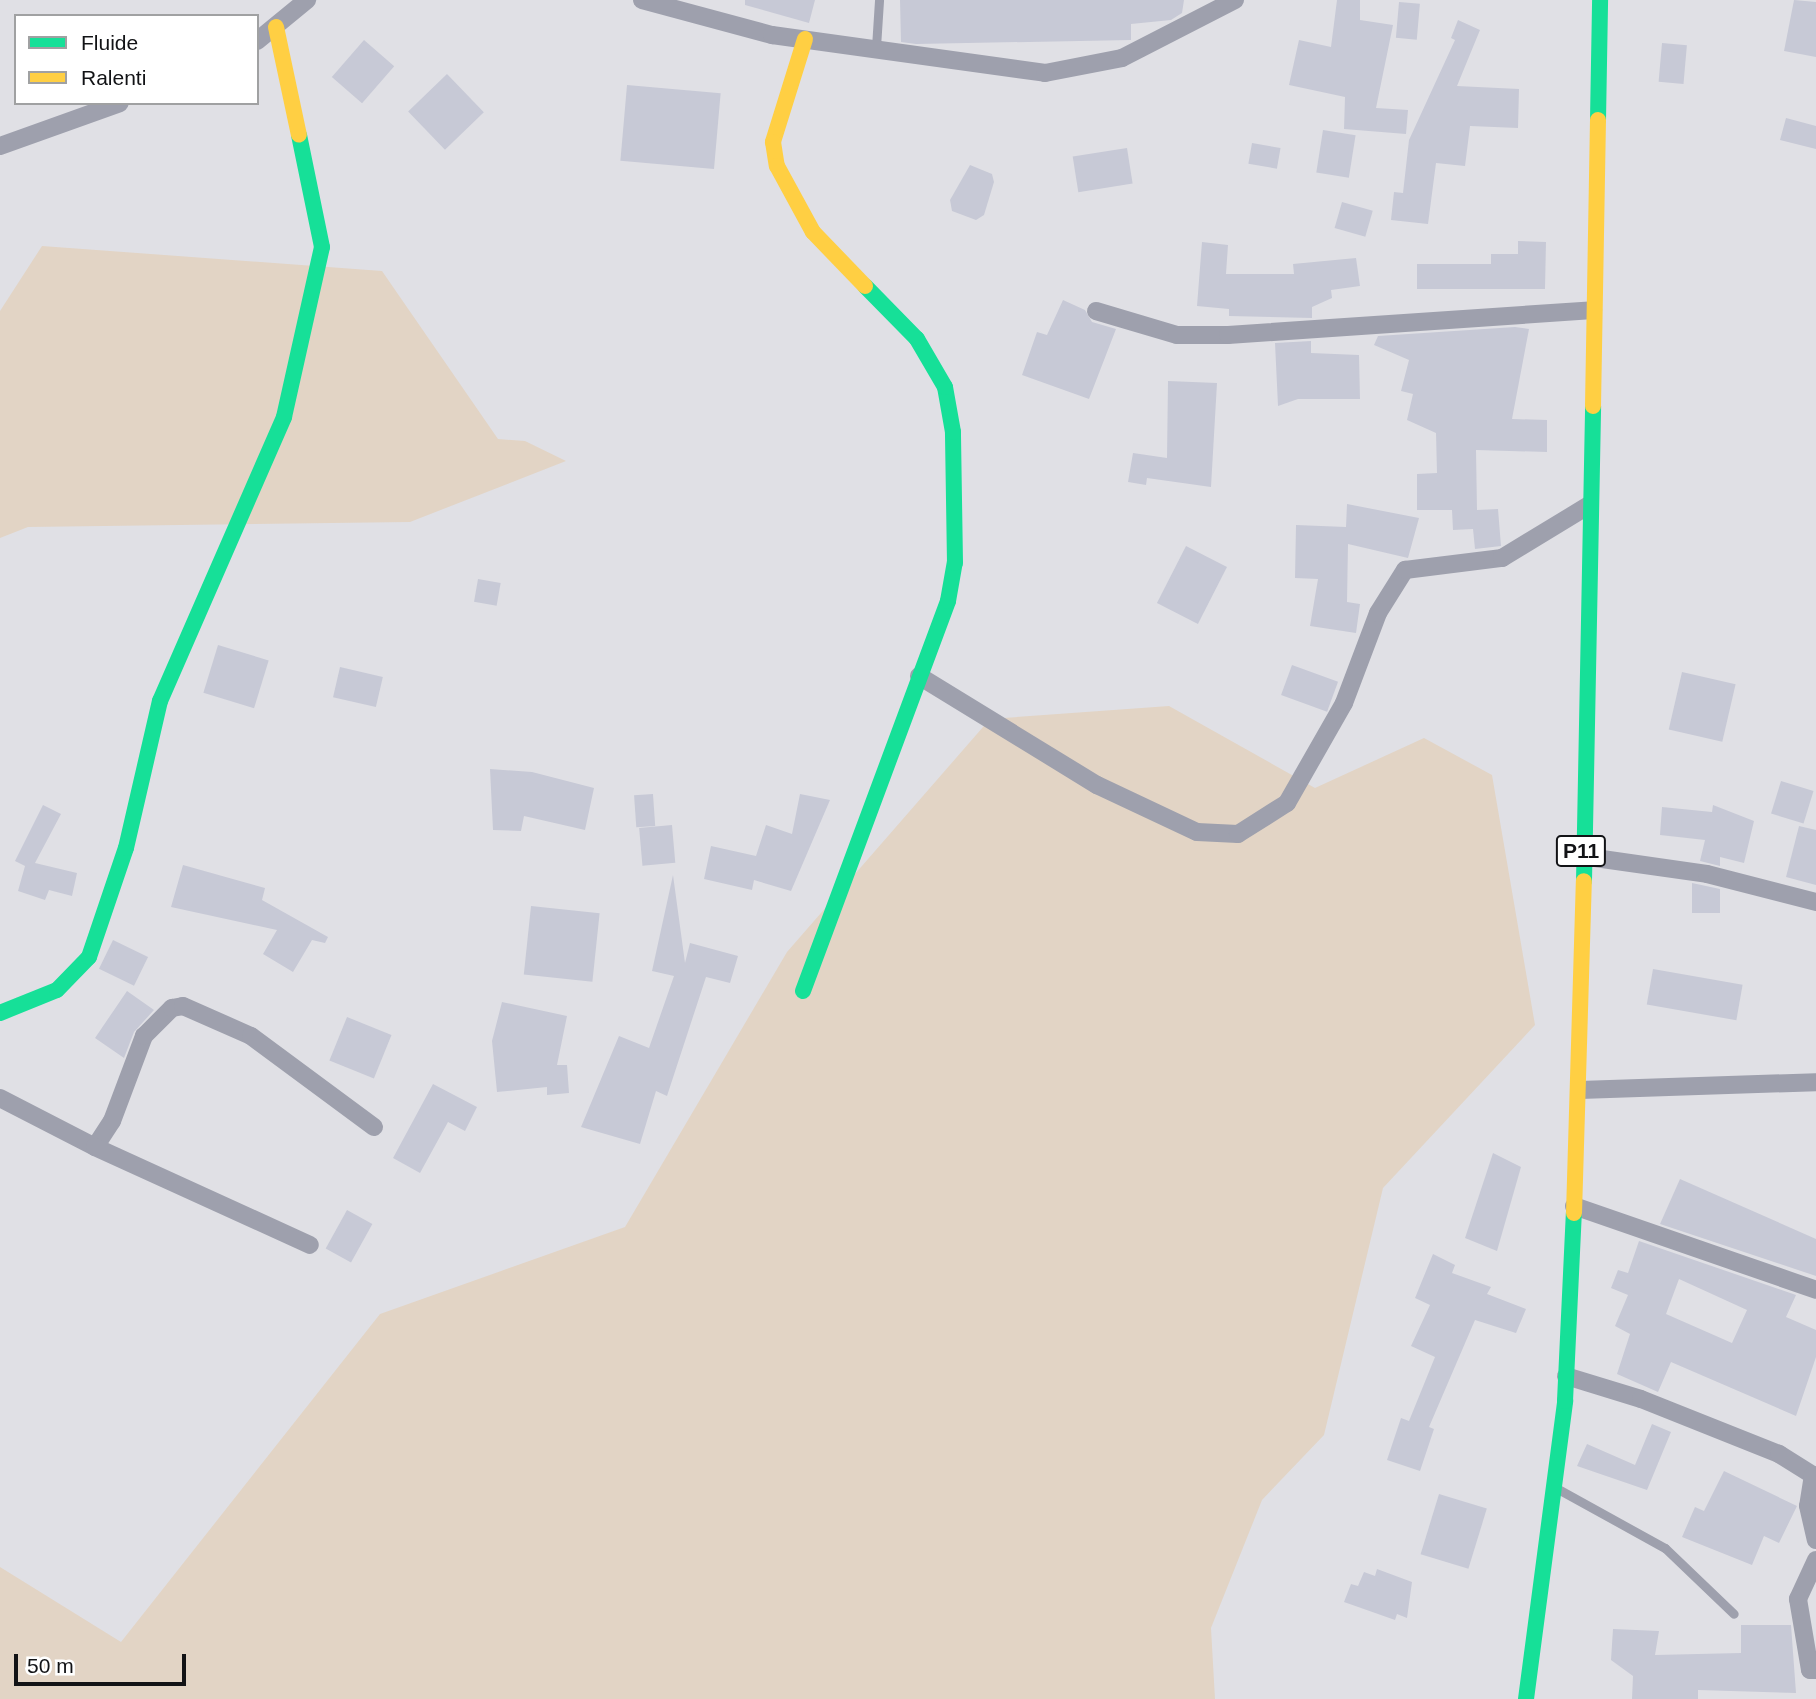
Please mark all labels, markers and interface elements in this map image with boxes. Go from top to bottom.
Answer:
legend [14,14,259,105]
text: Fluide [81,31,138,54]
text: Ralenti [81,66,146,89]
road number: P11 [1555,834,1607,868]
scale bar [18,1640,189,1684]
text: 50 m [27,1654,74,1677]

